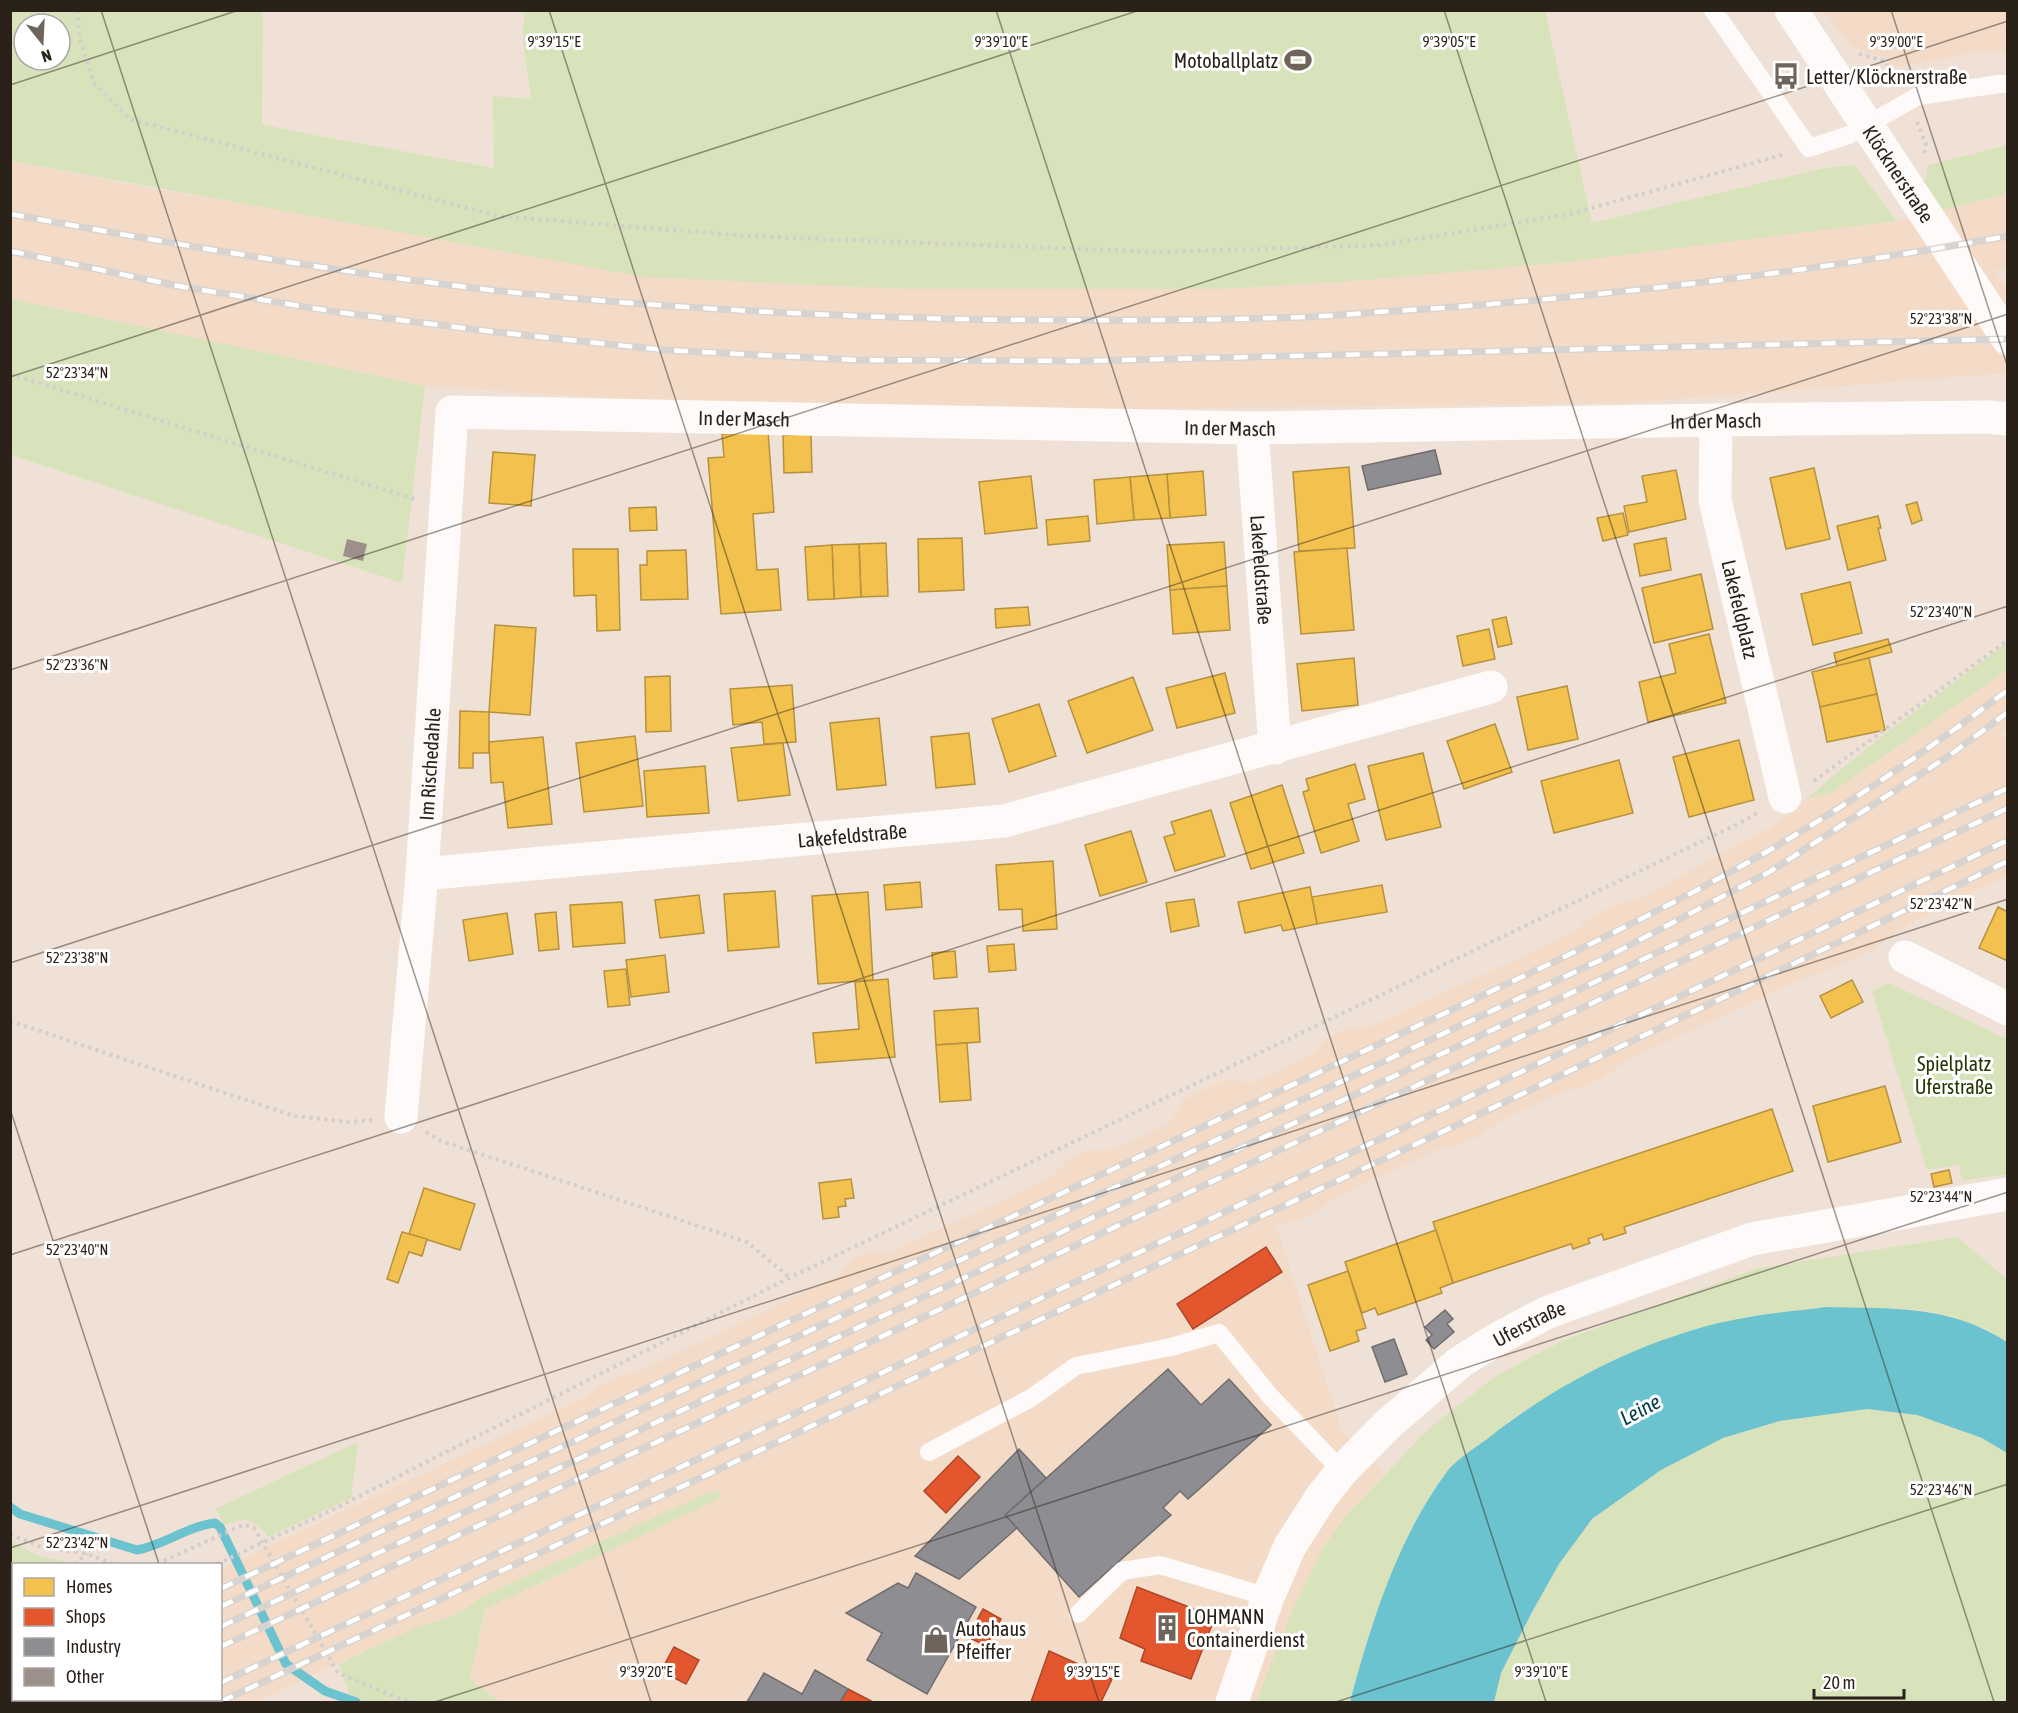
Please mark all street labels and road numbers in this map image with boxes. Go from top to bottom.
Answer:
street label: Klöcknerstraße [1859,121,1939,226]
street label: In der Masch [698,405,790,430]
street label: In der Masch [1670,408,1762,432]
street label: In der Masch [1184,415,1276,440]
street label: Lakefeldstraße [1247,514,1278,625]
street label: Lakefeldplatz [1718,557,1763,661]
street label: Im Rischedahle [414,707,444,821]
street label: Lakefeldstraße [796,818,908,851]
street label: Uferstraße [1489,1295,1568,1351]

